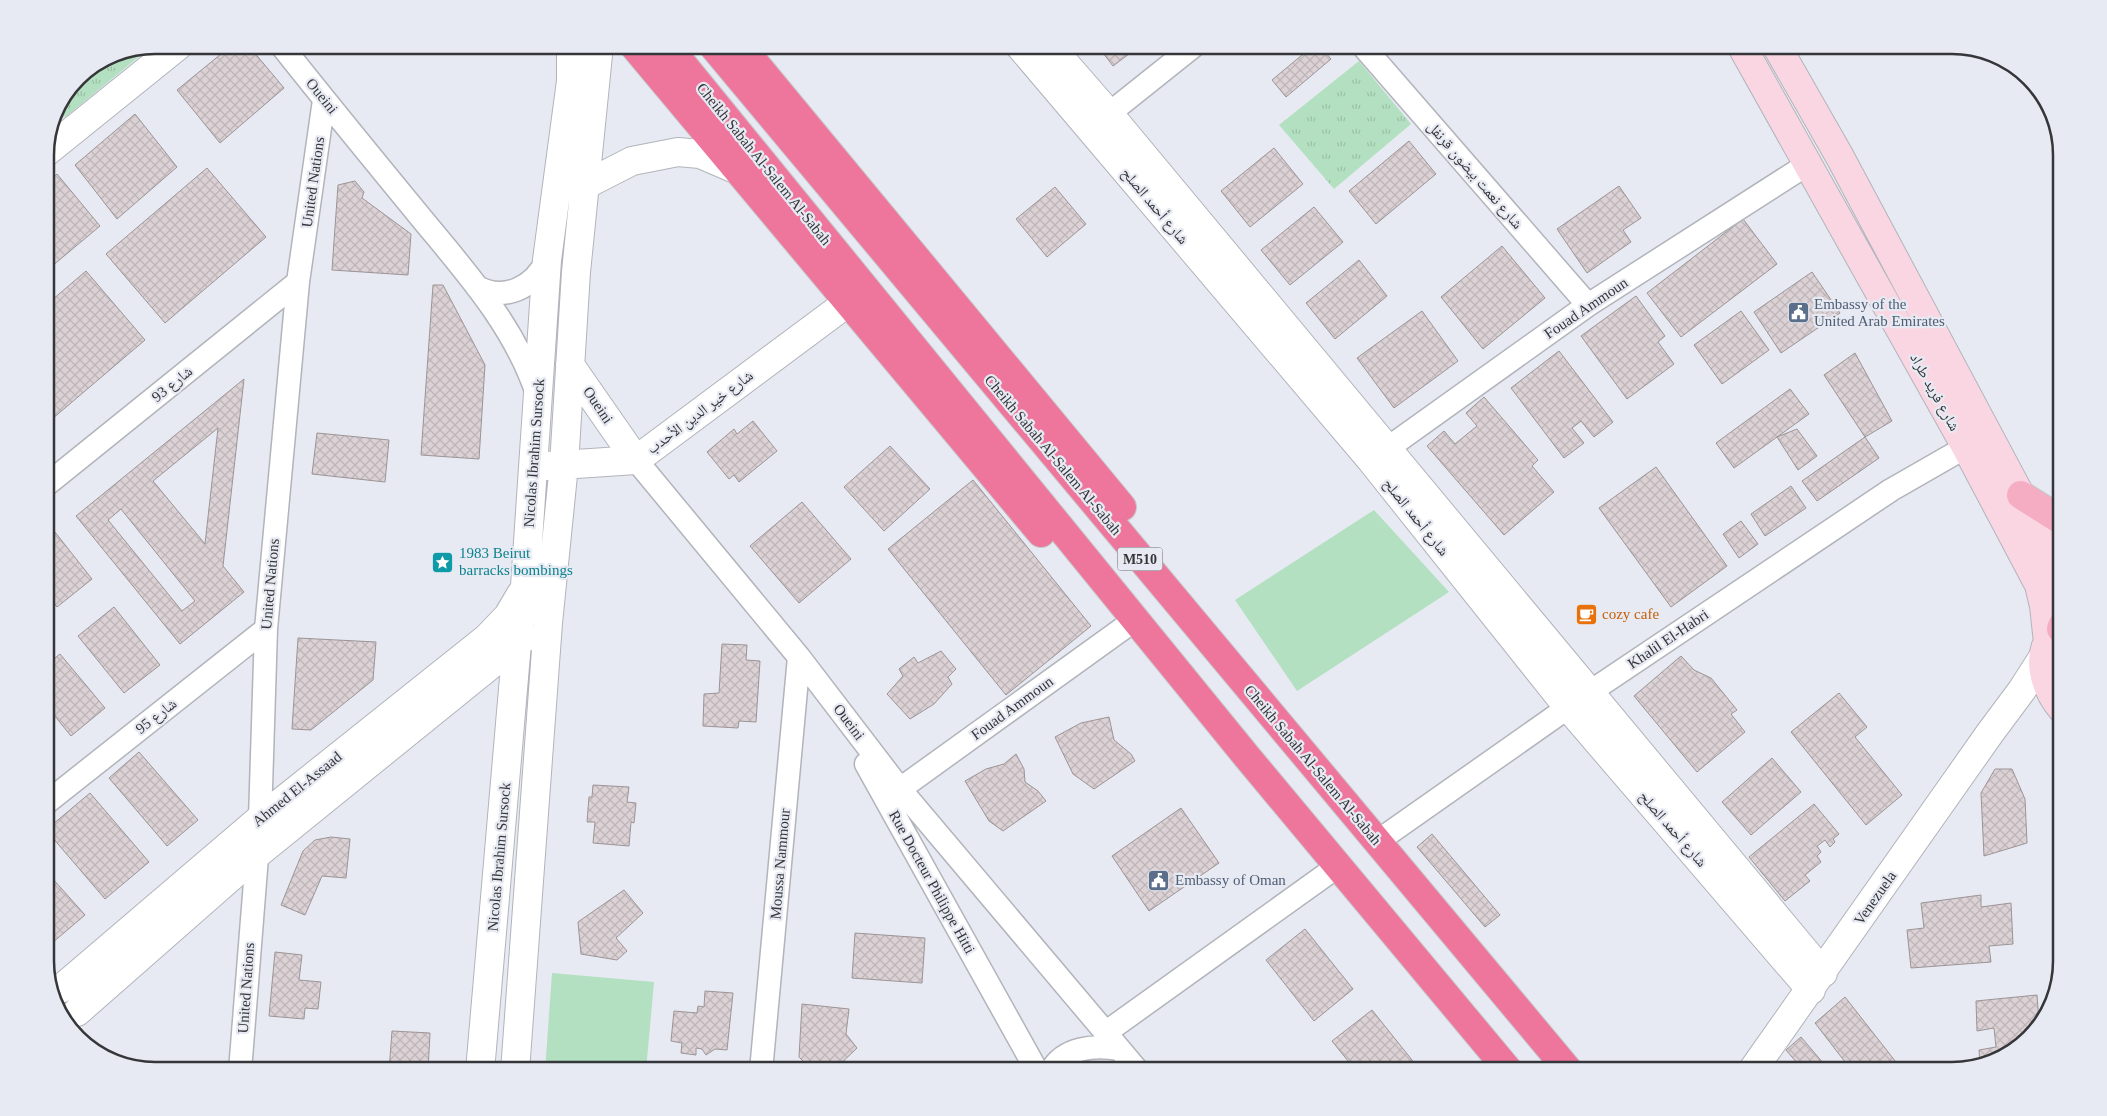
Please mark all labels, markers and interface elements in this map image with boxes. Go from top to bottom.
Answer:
street label: Oueini [303,75,341,117]
street label: Cheikh Sabah Al-Salem Al-Sabah [694,80,835,249]
street label: شارع نعمت بيضون قرنفل [1423,118,1526,233]
street label: United Nations [299,136,327,228]
street label: شارع أحمد الصلح [1117,164,1192,249]
street label: Fouad Ammoun [1541,274,1631,342]
place label: Embassy of the United Arab Emirates [1814,296,1945,329]
public building icon: Embassy of the United Arab Emirates [1786,301,1810,325]
street label: شارع فريد طراد [1905,350,1963,435]
street label: شارع 93 [149,363,197,407]
street label: شارع خير الدين الأحدب [644,367,757,459]
street label: Cheikh Sabah Al-Salem Al-Sabah [981,372,1125,539]
street label: Nicolas Ibrahim Sursock [521,378,547,528]
street label: Oueini [580,384,616,426]
street label: شارع أحمد الصلح [1378,475,1453,560]
street label: United Nations [258,538,282,630]
place label: 1983 Beirut barracks bombings [459,545,573,578]
road number: M510 [1118,548,1162,570]
place icon: 1983 Beirut barracks bombings [431,550,455,574]
cafe icon: cozy cafe [1574,602,1598,626]
place label: cozy cafe [1602,606,1659,622]
street label: Khalil El-Habri [1625,606,1711,672]
street label: Fouad Ammoun [968,673,1056,743]
street label: Cheikh Sabah Al-Salem Al-Sabah [1241,682,1385,849]
street label: شارع 95 [132,695,181,738]
street label: Oueini [830,701,868,743]
street label: Ahmed El-Assaad [249,748,345,830]
street label: Nicolas Ibrahim Sursock [485,782,514,932]
street label: شارع أحمد الصلح [1634,788,1711,871]
street label: Moussa Nammour [767,808,793,920]
street label: Rue Docteur Philippe Hitti [886,808,978,956]
public building icon: Embassy of Oman [1147,868,1171,892]
street label: Venezuela [1851,868,1899,928]
place label: Embassy of Oman [1175,872,1286,888]
street label: United Nations [235,942,257,1034]

